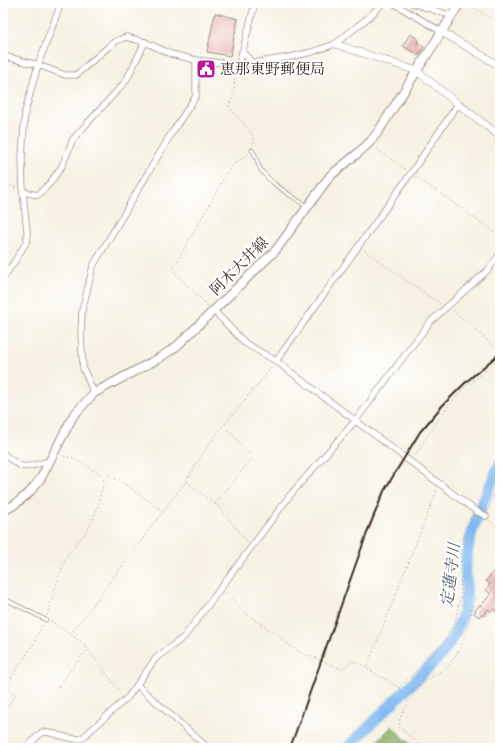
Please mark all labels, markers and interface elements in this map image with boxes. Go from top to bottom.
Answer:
public building icon: 恵那東野郵便局 [195,58,217,80]
place label: 恵那東野郵便局 [220,59,325,78]
street label: 阿木大井線 [205,232,272,299]
water label: 定蓮寺川 [436,540,465,608]

